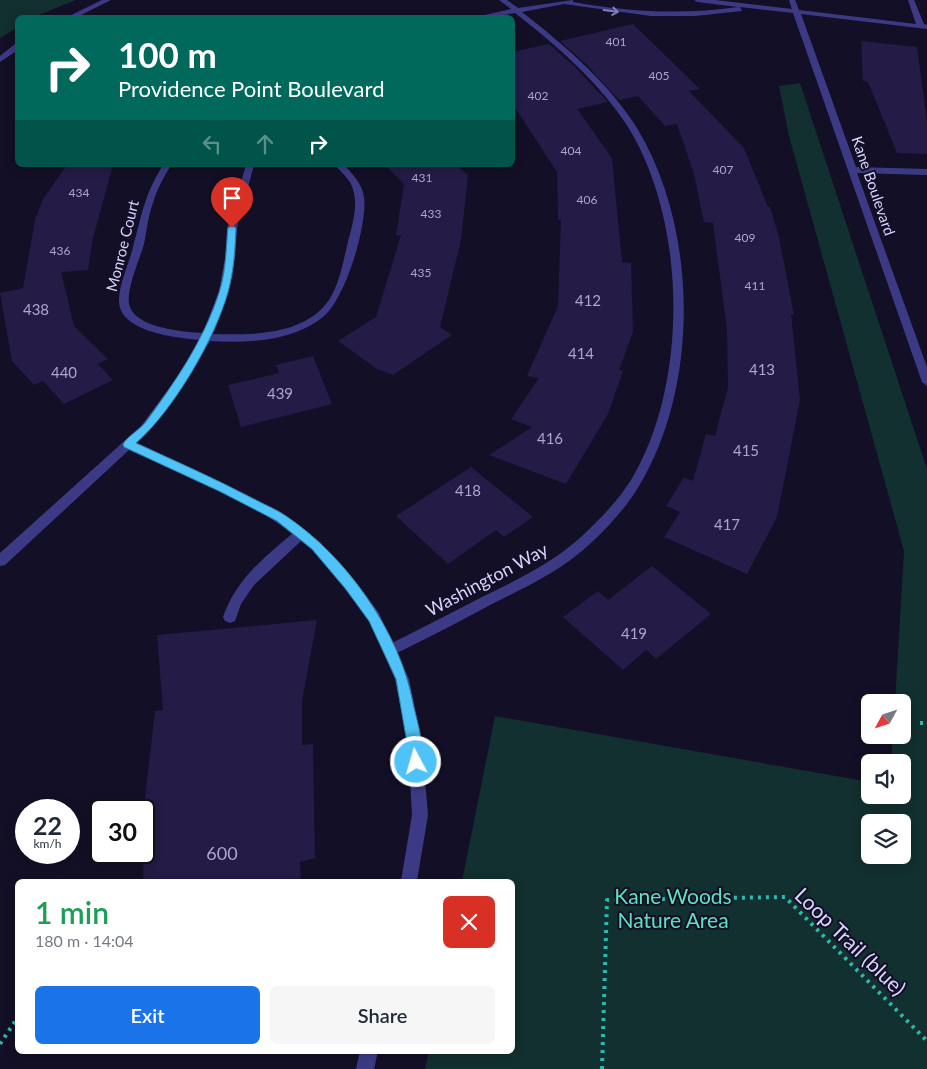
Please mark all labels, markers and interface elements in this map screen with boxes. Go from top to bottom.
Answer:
one-way arrow [603,6,619,16]
text: 100 m [118,33,217,75]
house number: 401 [606,34,626,49]
icon: right [35,35,100,100]
house number: 405 [649,68,669,83]
text: Providence Point Boulevard [118,75,384,102]
house number: 402 [528,88,548,103]
icon: left [198,130,226,158]
icon: ahead [251,130,279,158]
icon: right [304,130,332,158]
street label: Kane Boulevard [849,134,899,238]
house number: 404 [561,143,581,158]
house number: 407 [713,162,733,177]
house number: 431 [412,170,432,185]
pin [211,177,253,228]
icon: arrive [218,184,246,212]
house number: 434 [69,185,89,200]
house number: 406 [577,192,597,207]
street label: Monroe Court [102,198,142,293]
house number: 433 [421,206,441,221]
house number: 409 [735,230,755,245]
house number: 436 [50,243,70,258]
house number: 435 [411,265,431,280]
house number: 411 [745,278,765,293]
house number: 412 [575,291,601,309]
house number: 438 [23,300,49,318]
house number: 414 [568,344,594,362]
house number: 413 [749,360,775,378]
house number: 440 [51,363,77,381]
house number: 439 [267,384,293,402]
house number: 416 [537,429,563,447]
house number: 415 [733,441,759,459]
house number: 418 [455,481,481,499]
house number: 417 [714,515,740,533]
street label: Washington Way [422,537,552,620]
house number: 419 [621,624,647,642]
north arrow [861,694,911,744]
map controls [861,694,911,864]
position arrow [389,735,441,787]
button: sound [861,754,911,804]
speed limit sign: 30 [90,799,155,864]
text: 22 [33,810,62,840]
button: layers [861,814,911,864]
text: km/h [33,836,62,851]
house number: 600 [206,842,238,864]
street label: Loop Trail (blue) [791,882,912,1000]
park label: Kane Woods Nature Area [614,883,732,932]
text: 1 min [35,894,109,930]
button: close [443,896,495,948]
text: 180 m · 14:04 [35,931,134,950]
button: Exit [35,986,260,1044]
button: Share [270,986,495,1044]

